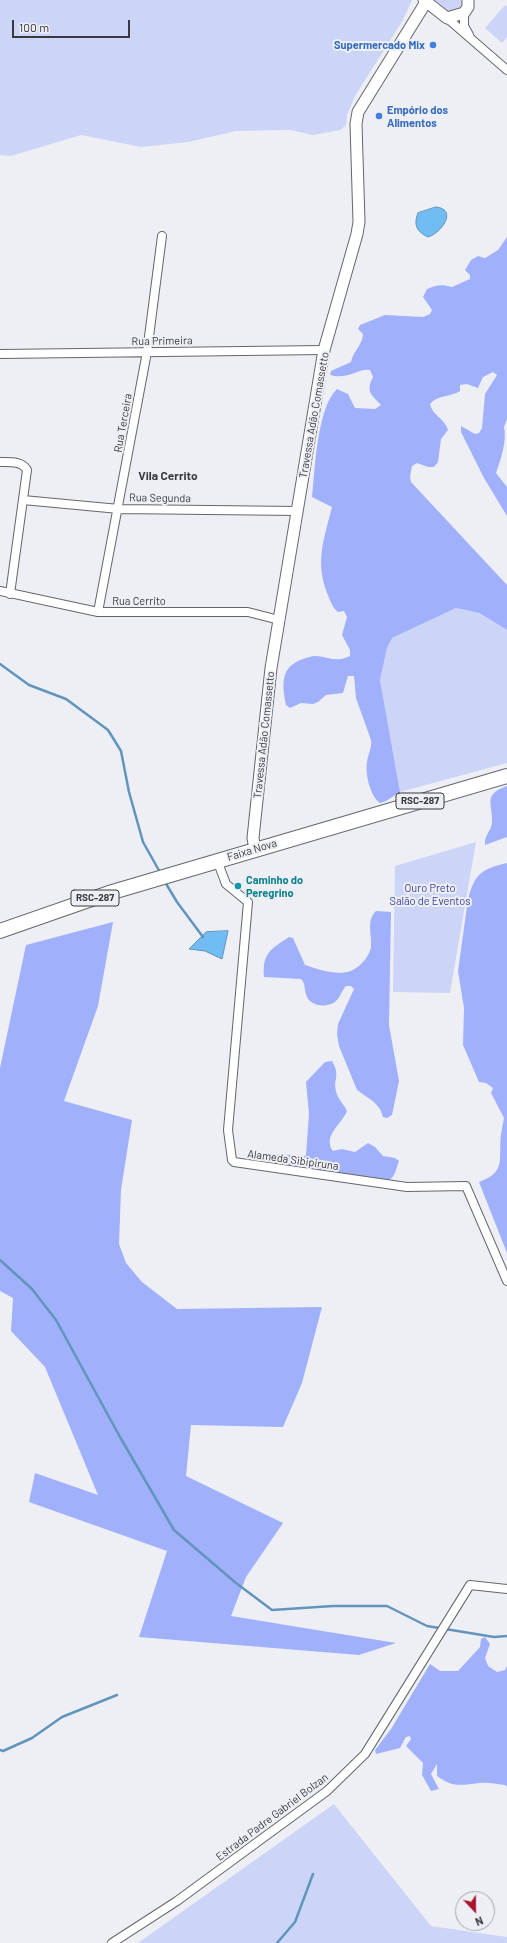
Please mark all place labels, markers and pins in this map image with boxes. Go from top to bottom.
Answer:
place label: Supermercado Mix [334,38,425,52]
marker: Supermercado Mix [428,40,438,50]
place label: Empório dos Alimentos [387,103,448,129]
marker: Empório dos Alimentos [374,111,384,121]
place label: Caminho do Peregrino [246,873,303,899]
marker: Caminho do Peregrino [233,881,243,891]

